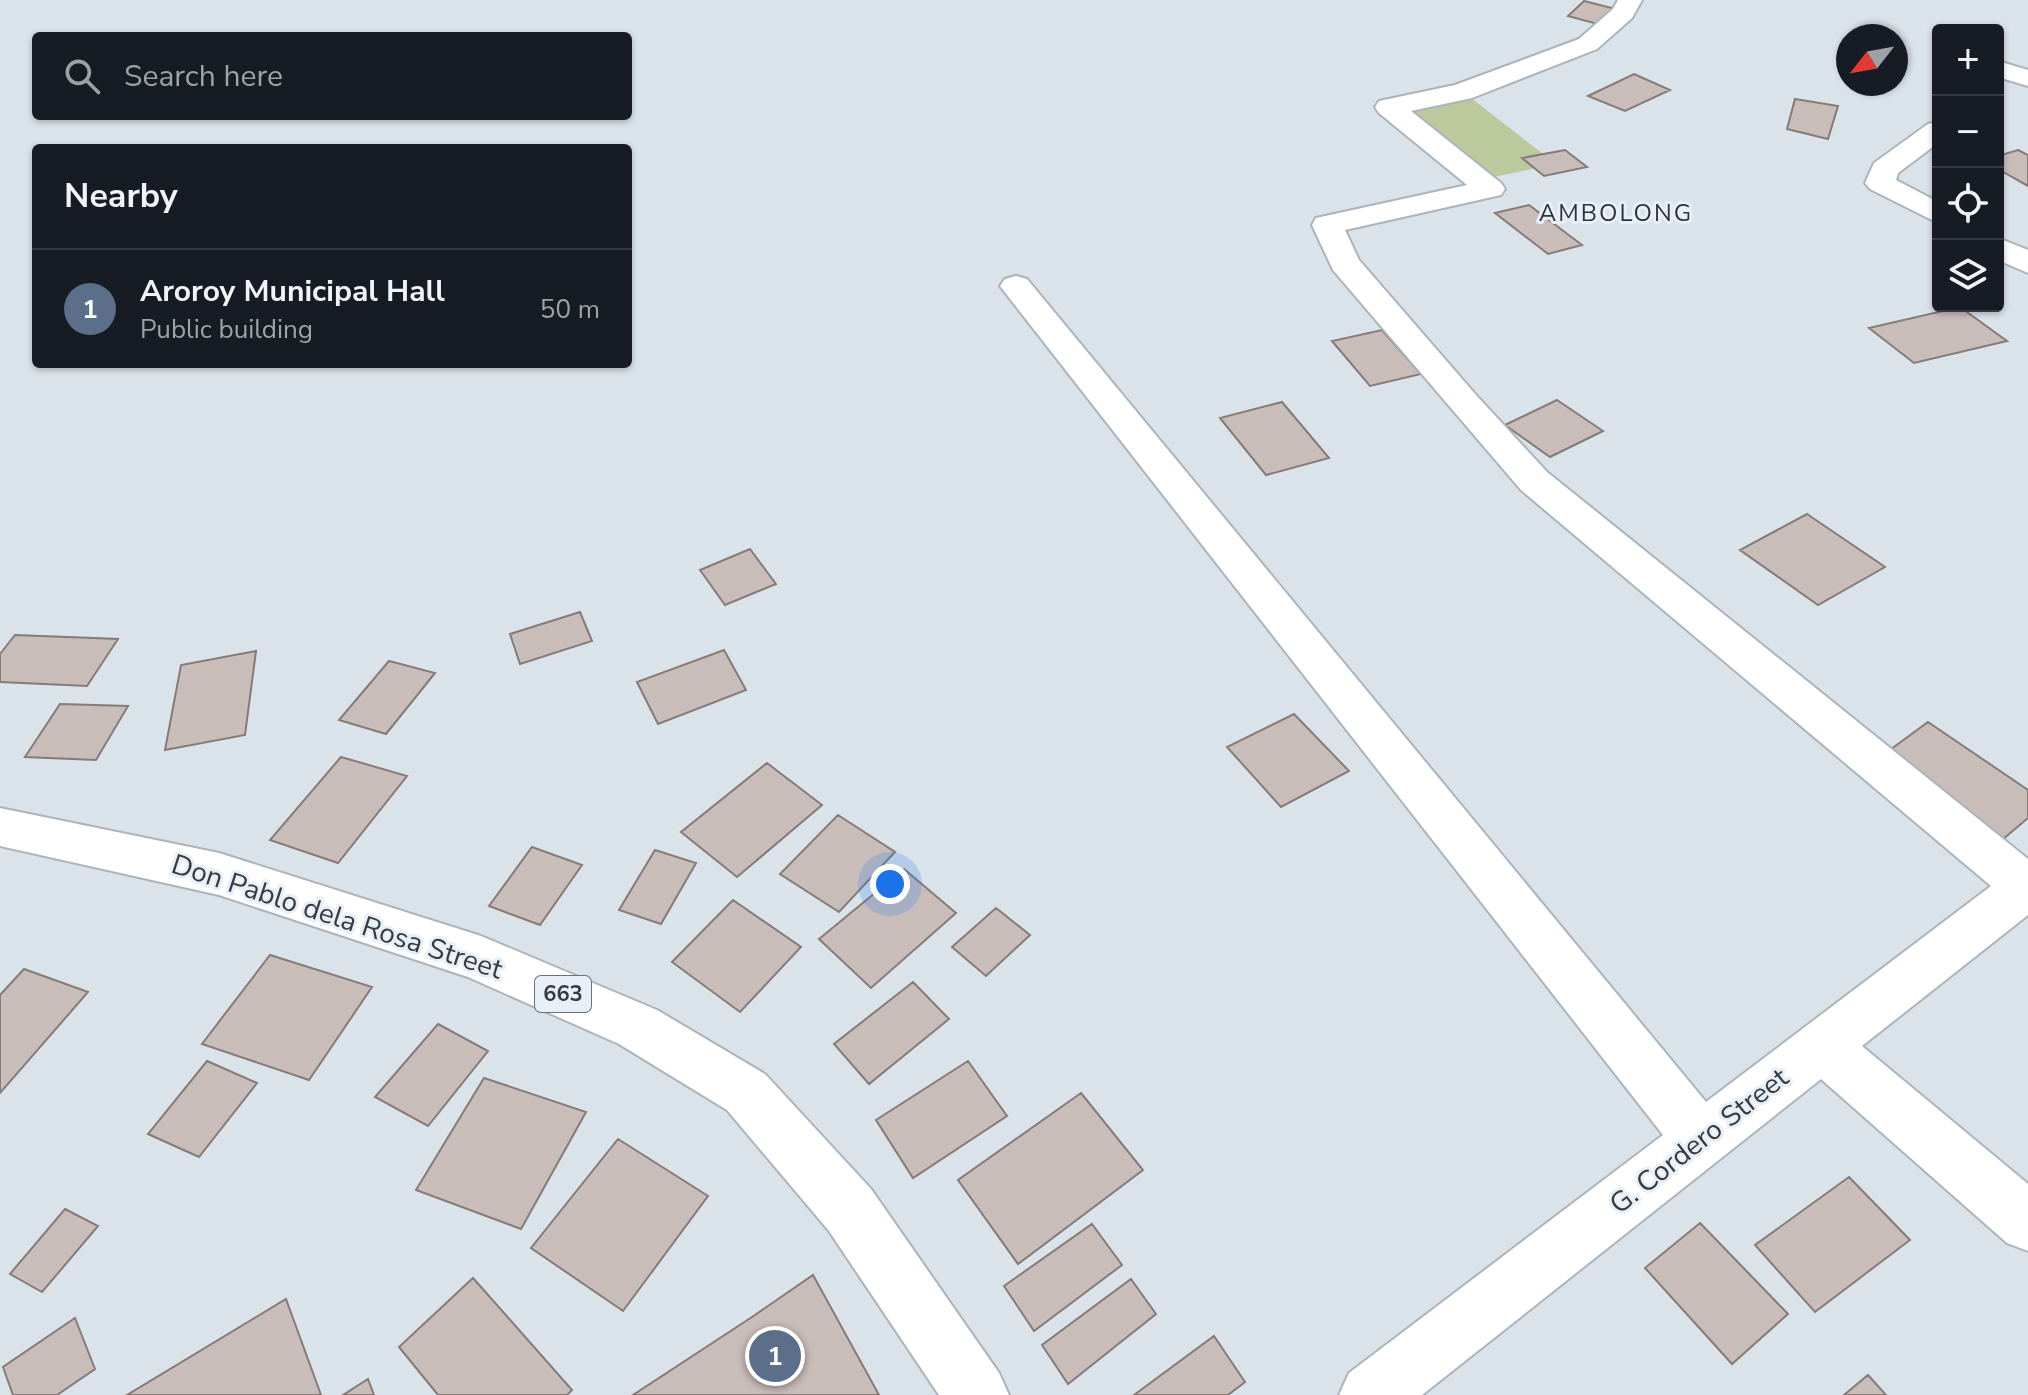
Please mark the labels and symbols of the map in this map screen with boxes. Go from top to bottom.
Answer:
north arrow [1836,24,1908,96]
district label: AMBOLONG [1539,197,1693,229]
street label: Don Pablo dela Rosa Street [167,845,508,989]
your location [870,864,910,904]
road number: 663 [535,976,591,1012]
street label: G. Cordero Street [1602,1059,1797,1223]
pin: 1 [749,1326,801,1386]

